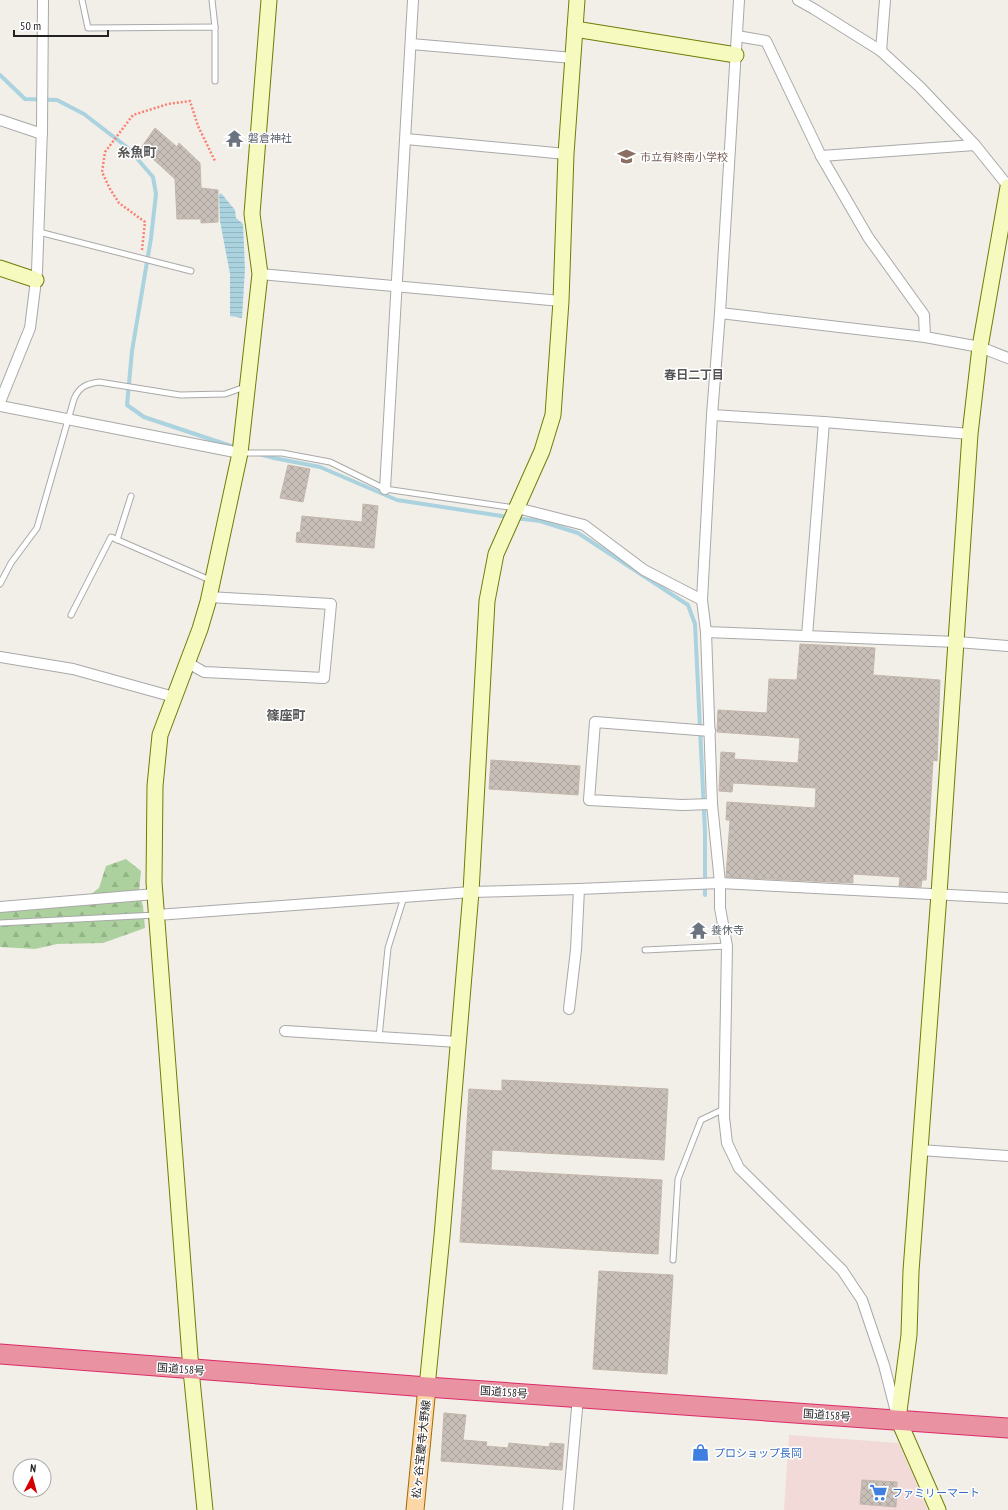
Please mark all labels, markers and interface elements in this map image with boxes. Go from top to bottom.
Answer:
scale bar [14,12,108,38]
text: 50 m [20,18,41,33]
temple icon: 磐倉神社 [225,128,245,148]
place label: 磐倉神社 [248,131,292,145]
district label: 糸魚町 [117,144,157,161]
school or university icon: 市立有終南小学校 [617,147,637,167]
place label: 市立有終南小学校 [640,150,728,164]
district label: 春日二丁目 [664,367,724,382]
district label: 篠座町 [266,707,306,724]
temple icon: 養休寺 [688,920,708,940]
place label: 養休寺 [711,923,744,937]
street label: 国道158号 [157,1360,205,1378]
street label: 国道158号 [480,1383,528,1401]
street label: 松ヶ谷宝慶寺大野線 [409,1399,433,1499]
street label: 国道158号 [803,1406,851,1424]
shop icon: プロショップ長岡 [691,1443,711,1463]
place label: プロショップ長岡 [714,1446,802,1460]
north arrow [12,1458,52,1498]
text: N [29,1461,37,1475]
supermarket icon: ファミリーマート [869,1483,889,1503]
place label: ファミリーマート [892,1486,980,1500]

